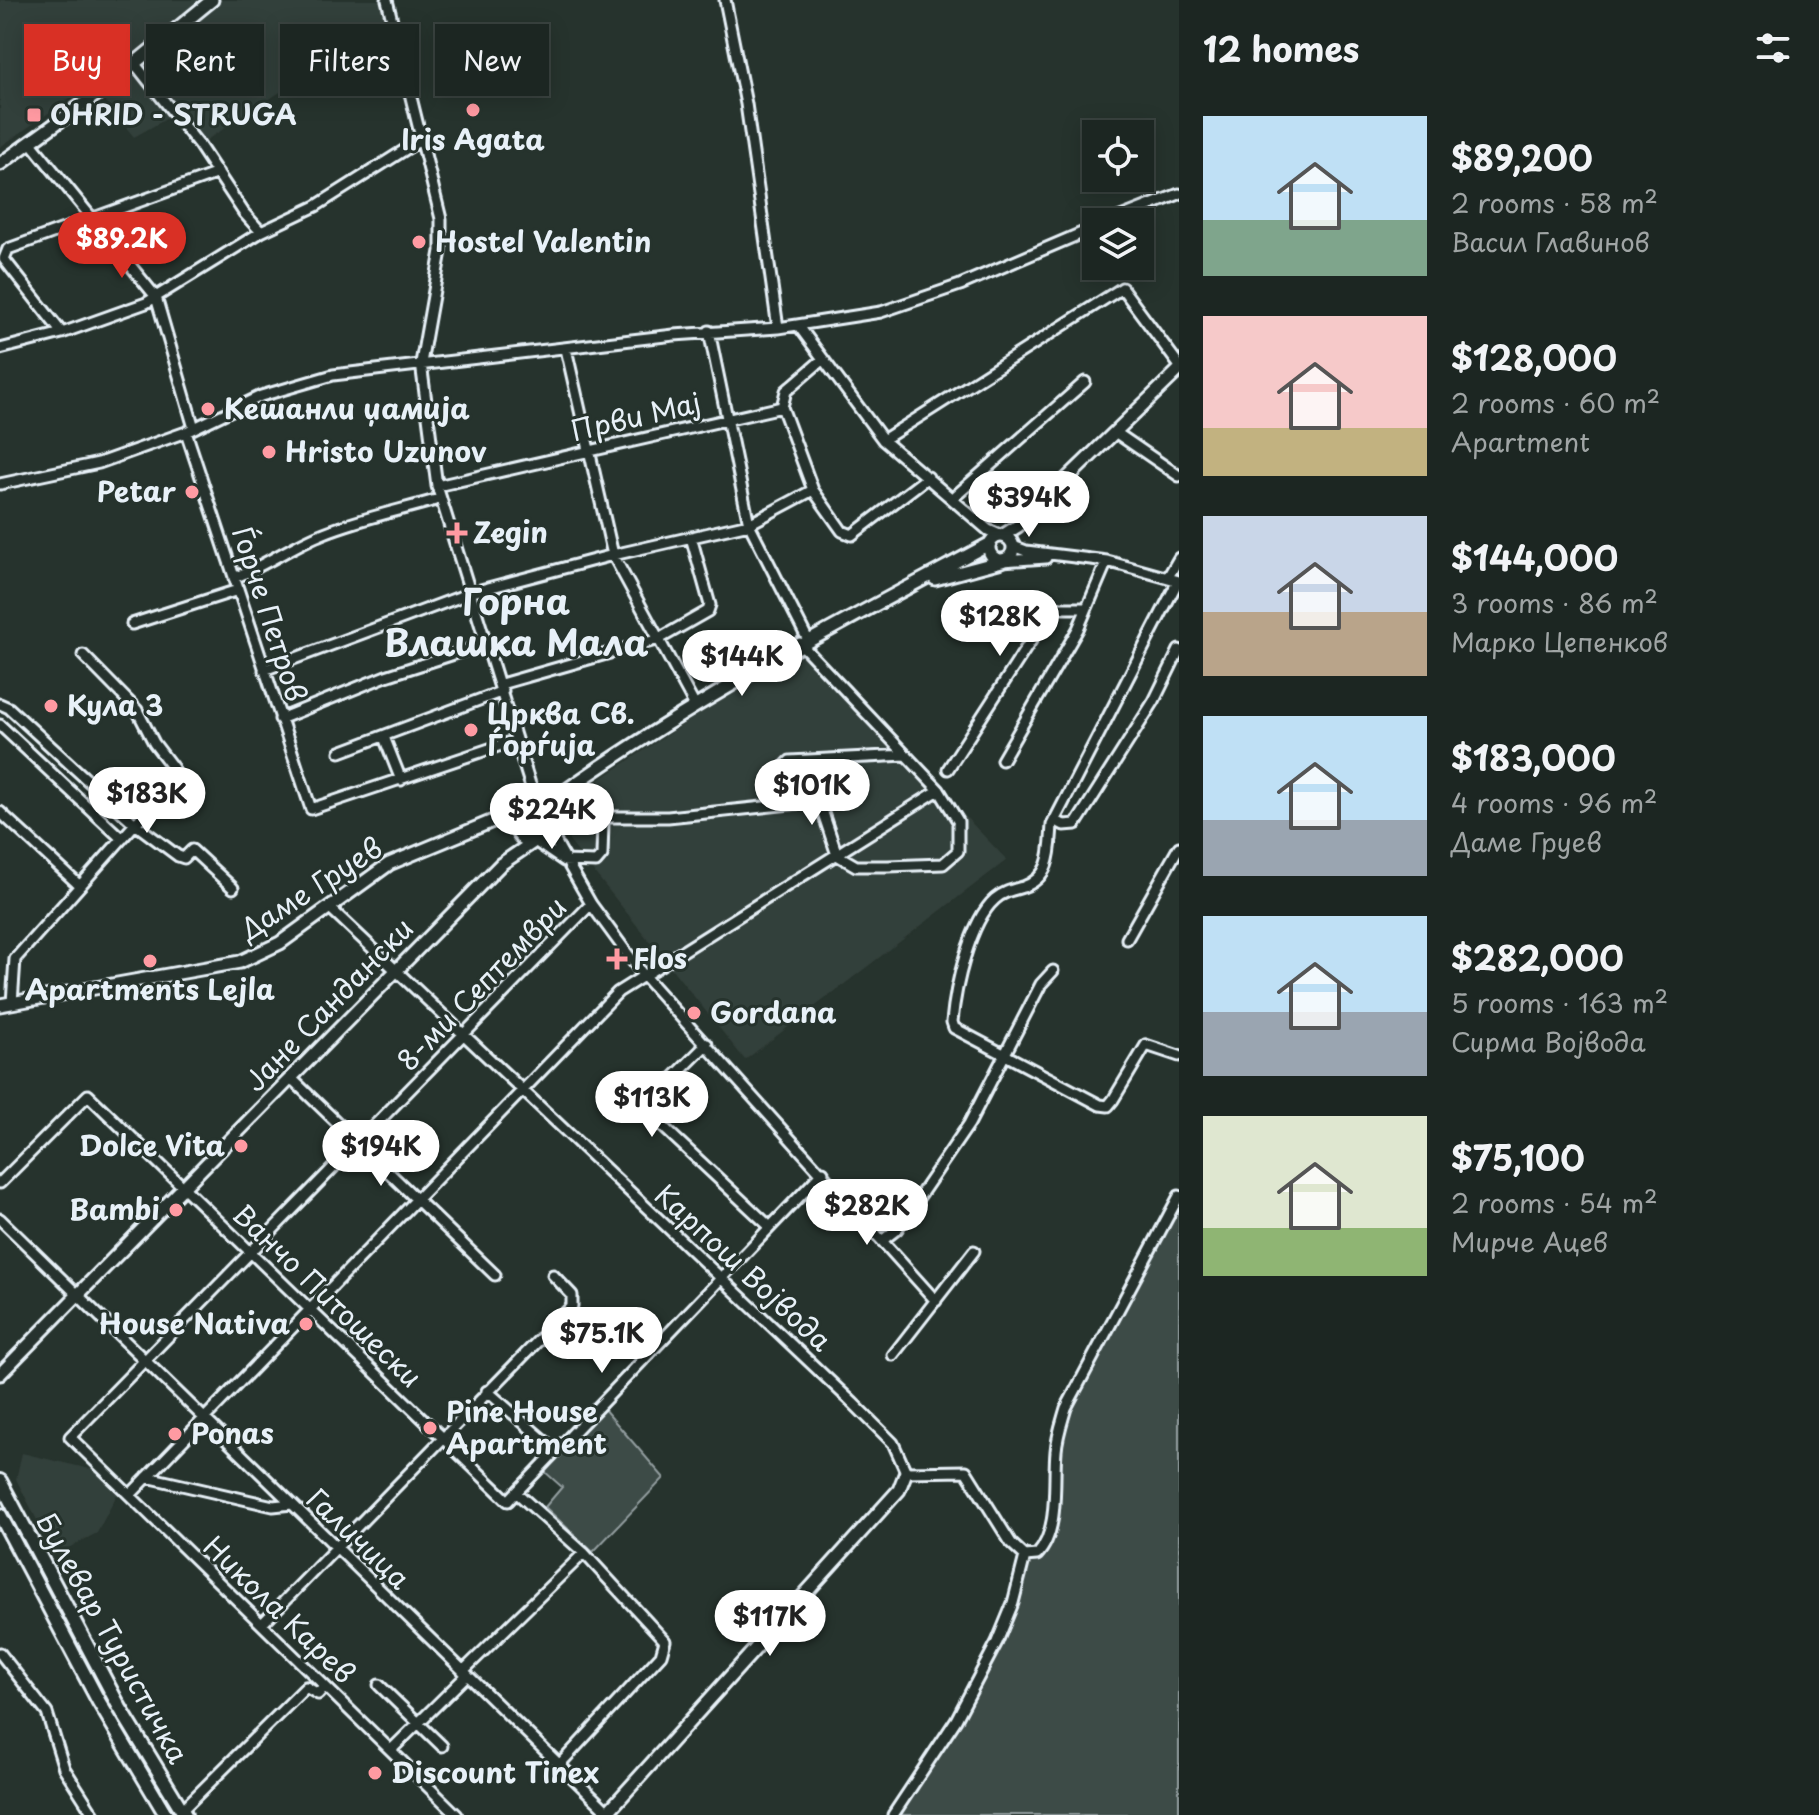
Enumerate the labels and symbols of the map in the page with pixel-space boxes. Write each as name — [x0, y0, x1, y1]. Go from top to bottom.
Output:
place label: OHRID - STRUGA — [50, 92, 297, 135]
marker: Iris Agata — [464, 101, 482, 119]
marker: OHRID - STRUGA — [25, 106, 43, 124]
place label: Iris Agata — [401, 117, 545, 160]
pin: $89.2K — [57, 212, 187, 280]
place label: Hostel Valentin — [435, 219, 651, 262]
marker: Hostel Valentin — [410, 233, 428, 251]
street label: Први Мај — [567, 380, 705, 451]
place label: Кешанли џамија — [224, 386, 470, 429]
marker: Кешанли џамија — [199, 400, 217, 418]
place label: Hristo Uzunov — [285, 429, 487, 472]
marker: Hristo Uzunov — [260, 443, 278, 461]
place label: Petar — [97, 469, 177, 512]
pin: $394K — [973, 471, 1085, 539]
marker: Petar — [183, 483, 201, 501]
place label: Zegin — [473, 510, 548, 553]
street label: Ѓорче Петров — [222, 520, 319, 707]
marker: Zegin — [448, 524, 466, 542]
district label: Горна Влашка Мала — [383, 573, 649, 668]
pin: $128K — [944, 590, 1056, 658]
pin: $144K — [686, 630, 798, 698]
place label: Кула 3 — [67, 683, 163, 726]
place label: Црква Св. Ѓoрѓијa — [487, 691, 635, 766]
marker: Кула 3 — [42, 697, 60, 715]
marker: Црква Св. Ѓoрѓијa — [462, 721, 480, 739]
pin: $101K — [756, 759, 868, 827]
pin: $183K — [91, 767, 203, 835]
pin: $224K — [496, 783, 608, 851]
street label: Даме Груев — [230, 825, 390, 951]
street label: 8-ми Септември — [386, 886, 576, 1080]
street label: Јане Сандански — [233, 907, 422, 1101]
place label: Flos — [633, 936, 687, 979]
marker: Flos — [608, 950, 626, 968]
marker: Apartments Lejla — [141, 952, 159, 970]
place label: Apartments Lejla — [25, 967, 275, 1010]
place label: Gordana — [710, 990, 837, 1033]
marker: Gordana — [685, 1004, 703, 1022]
pin: $113K — [596, 1071, 708, 1139]
pin: $194K — [325, 1120, 437, 1188]
place label: Dolce Vita — [79, 1123, 226, 1166]
marker: Dolce Vita — [232, 1137, 250, 1155]
street label: Карпош Војвода — [646, 1173, 843, 1361]
pin: $282K — [811, 1179, 923, 1247]
place label: Bambi — [69, 1187, 160, 1230]
street label: Ванчо Питошески — [224, 1193, 432, 1397]
marker: Bambi — [167, 1201, 185, 1219]
place label: House Nativa — [99, 1301, 291, 1344]
pin: $75.1K — [537, 1307, 667, 1375]
marker: House Nativa — [297, 1315, 315, 1333]
place label: Pine House Apartment — [446, 1389, 607, 1464]
place label: Ponas — [191, 1411, 274, 1454]
marker: Pine House Apartment — [421, 1419, 439, 1437]
marker: Ponas — [166, 1425, 184, 1443]
street label: Галичица — [298, 1477, 421, 1599]
street label: Булевар Туристичка — [26, 1504, 201, 1771]
street label: Никола Карев — [194, 1525, 366, 1693]
pin: $117K — [714, 1590, 826, 1658]
place label: Discount Tinex — [391, 1750, 599, 1793]
marker: Discount Tinex — [366, 1764, 384, 1782]

